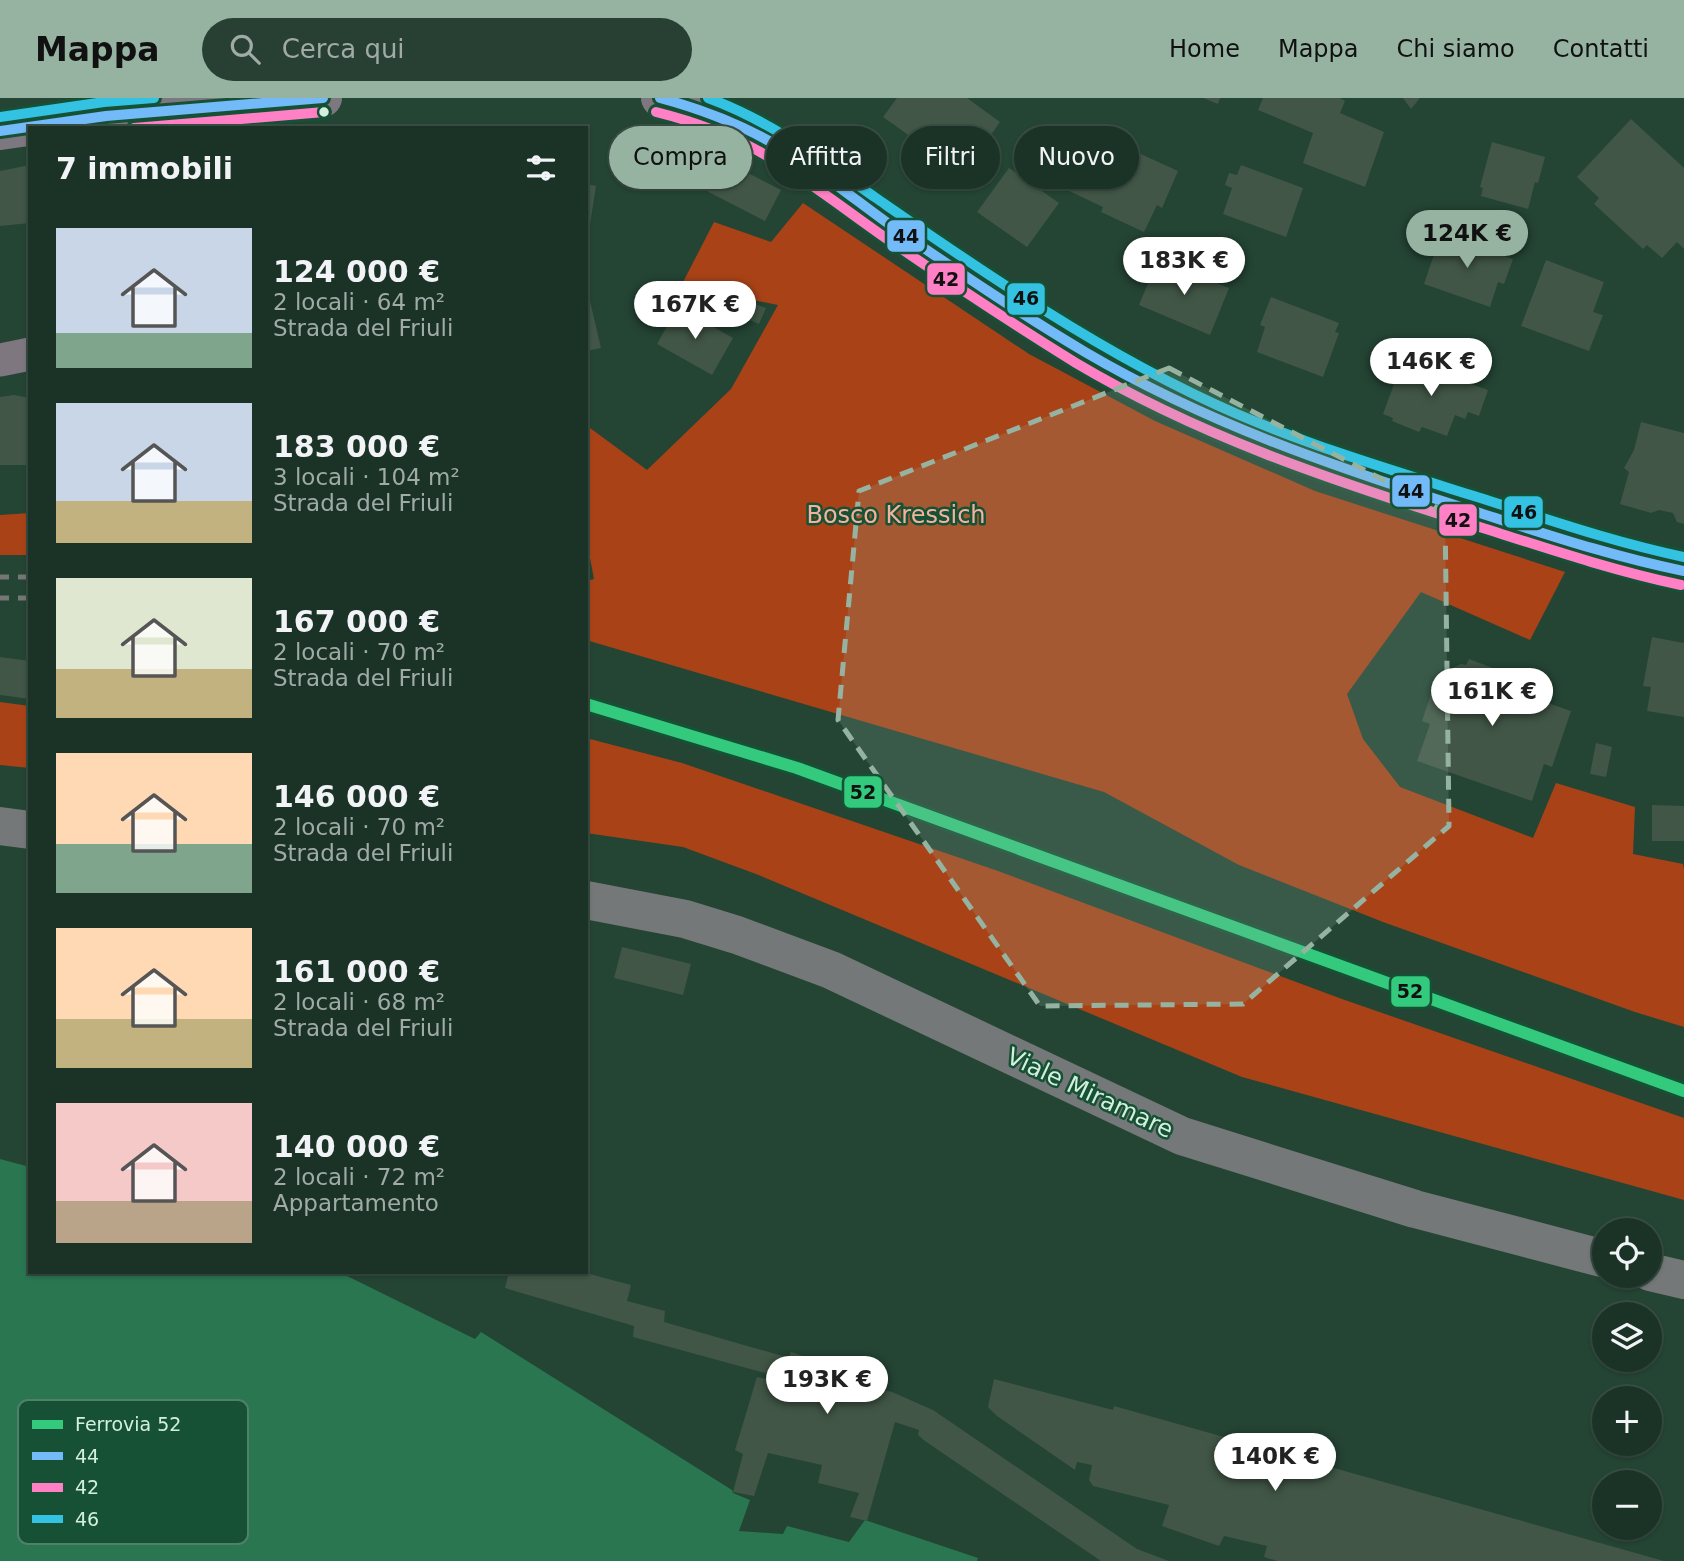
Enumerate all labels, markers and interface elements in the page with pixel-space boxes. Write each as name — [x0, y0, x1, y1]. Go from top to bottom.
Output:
search box — [202, 18, 692, 81]
text: Mappa — [35, 30, 160, 69]
icon: search — [226, 30, 264, 68]
text: Cerca qui — [282, 34, 405, 64]
text: Home — [1169, 35, 1240, 63]
text: Mappa — [1278, 35, 1359, 63]
text: Chi siamo — [1397, 35, 1515, 63]
text: Contatti — [1553, 35, 1649, 63]
unlabelled marker — [317, 105, 331, 119]
chip: Compra — [609, 126, 752, 189]
chip: Affitta — [766, 126, 887, 189]
chip: Filtri — [901, 126, 1000, 189]
chip: Nuovo — [1014, 126, 1139, 189]
icon: filters — [522, 149, 560, 187]
text: 7 immobili — [56, 151, 233, 186]
pin: 124K € — [1410, 211, 1524, 270]
line badge: 44 — [886, 219, 926, 253]
text: 124K € — [1422, 220, 1512, 246]
text: 44 — [893, 225, 919, 247]
pin: 183K € — [1127, 238, 1241, 297]
text: 183K € — [1139, 247, 1229, 273]
text: 124 000 € — [273, 254, 440, 289]
icon: home — [112, 256, 196, 340]
line badge: 42 — [926, 262, 966, 296]
text: 42 — [933, 268, 959, 290]
pin: 167K € — [638, 282, 752, 341]
line badge: 46 — [1006, 282, 1046, 316]
text: 46 — [1013, 287, 1039, 309]
text: 2 locali · 64 m² — [273, 289, 445, 315]
text: 167K € — [650, 291, 740, 317]
text: Strada del Friuli — [273, 315, 453, 341]
pin: 146K € — [1374, 338, 1488, 398]
text: 146K € — [1386, 348, 1476, 374]
text: 183 000 € — [273, 429, 440, 464]
icon: home — [112, 431, 196, 515]
text: 3 locali · 104 m² — [273, 464, 460, 490]
line badge: 44 — [1391, 474, 1431, 508]
text: 44 — [1398, 480, 1424, 502]
text: Strada del Friuli — [273, 490, 453, 516]
line badge: 46 — [1503, 495, 1544, 529]
park label: Bosco Kressich — [806, 501, 986, 529]
text: 46 — [1511, 501, 1537, 523]
line badge: 42 — [1438, 503, 1478, 537]
text: 42 — [1445, 509, 1471, 531]
text: 167 000 € — [273, 604, 440, 639]
icon: home — [112, 606, 196, 690]
text: 2 locali · 70 m² — [273, 639, 445, 665]
text: Strada del Friuli — [273, 665, 453, 691]
pin: 161K € — [1435, 668, 1549, 728]
text: 161K € — [1447, 678, 1537, 704]
line badge: 52 — [843, 775, 883, 809]
text: 146 000 € — [273, 779, 440, 814]
icon: home — [112, 781, 196, 865]
text: 52 — [850, 781, 876, 803]
text: 2 locali · 70 m² — [273, 814, 445, 840]
text: Strada del Friuli — [273, 840, 453, 866]
text: 161 000 € — [273, 954, 440, 989]
icon: home — [112, 956, 196, 1040]
line badge: 52 — [1390, 975, 1431, 1008]
text: 52 — [1397, 980, 1423, 1002]
text: 2 locali · 68 m² — [273, 989, 445, 1015]
text: Strada del Friuli — [273, 1015, 453, 1041]
street label: Viale Miramare — [1002, 1042, 1178, 1144]
text: 140 000 € — [273, 1129, 440, 1164]
icon: home — [112, 1131, 196, 1215]
text: 2 locali · 72 m² — [273, 1164, 445, 1190]
text: Appartamento — [273, 1190, 439, 1216]
map controls — [1592, 1218, 1662, 1540]
button: locate — [1592, 1218, 1662, 1288]
button: layers — [1592, 1302, 1662, 1372]
pin: 193K € — [770, 1356, 884, 1416]
text: 193K € — [782, 1366, 872, 1392]
button: + — [1592, 1386, 1662, 1456]
legend — [18, 1400, 248, 1544]
text: Ferrovia 52 — [75, 1413, 181, 1435]
pin: 140K € — [1218, 1434, 1332, 1493]
text: 140K € — [1230, 1443, 1320, 1469]
text: 44 — [75, 1445, 99, 1467]
button: − — [1592, 1470, 1662, 1540]
text: 42 — [75, 1476, 99, 1498]
text: 46 — [75, 1508, 99, 1530]

